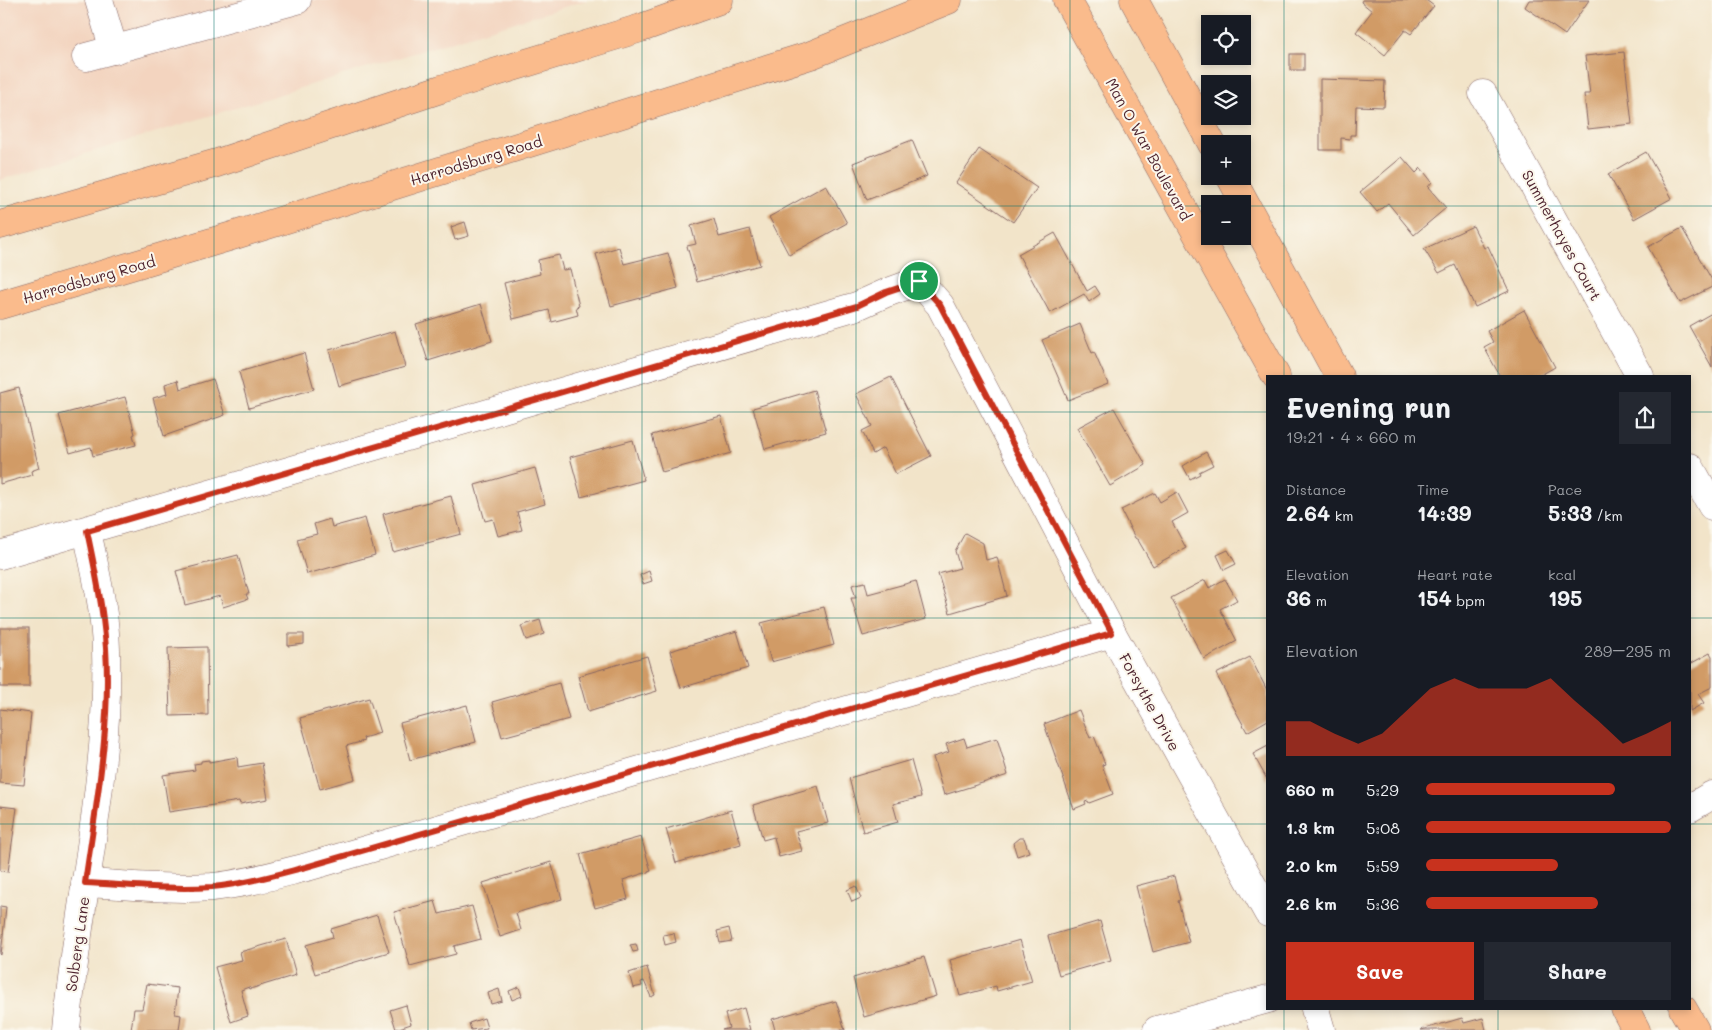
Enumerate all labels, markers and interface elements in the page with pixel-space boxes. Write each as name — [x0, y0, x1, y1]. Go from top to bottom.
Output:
map controls — [1201, 15, 1251, 245]
button: locate — [1201, 15, 1251, 65]
street label: Man O War Boulevard — [1102, 74, 1196, 224]
button: layers — [1201, 75, 1251, 125]
street label: Harrodsburg Road — [408, 130, 544, 190]
button: + — [1201, 135, 1251, 185]
street label: Summerhayes Court — [1518, 166, 1606, 304]
button: − — [1201, 195, 1251, 245]
street label: Harrodsburg Road — [20, 251, 158, 307]
pin — [898, 260, 940, 302]
icon: arrive — [905, 267, 933, 295]
text: Evening run — [1286, 389, 1451, 425]
button: share — [1619, 392, 1671, 444]
text: 19:21 · 4 × 660 m — [1286, 426, 1416, 447]
text: Distance — [1286, 480, 1346, 499]
text: Time — [1417, 480, 1449, 499]
text: Pace — [1548, 480, 1582, 499]
text: 2.64 — [1286, 499, 1330, 526]
text: 14:39 — [1417, 499, 1472, 526]
text: 5:33 — [1548, 499, 1592, 526]
text: km — [1330, 506, 1353, 525]
text: /km — [1592, 506, 1623, 525]
text: Elevation — [1286, 565, 1349, 584]
text: Heart rate — [1417, 565, 1493, 584]
text: kcal — [1548, 565, 1576, 584]
text: 36 — [1286, 584, 1311, 611]
text: 154 — [1417, 584, 1452, 611]
text: 195 — [1548, 584, 1582, 611]
text: m — [1311, 591, 1327, 610]
text: bpm — [1452, 591, 1485, 610]
text: Elevation — [1286, 640, 1358, 661]
text: 289–295 m — [1584, 640, 1671, 661]
street label: Forsythe Drive — [1115, 650, 1185, 754]
text: 660 m — [1286, 779, 1334, 800]
text: 5:29 — [1366, 779, 1399, 800]
text: 1.3 km — [1286, 817, 1335, 838]
text: 5:08 — [1366, 817, 1400, 838]
text: 2.0 km — [1286, 855, 1337, 876]
text: 5:59 — [1366, 855, 1399, 876]
text: 2.6 km — [1286, 893, 1337, 914]
text: 5:36 — [1366, 893, 1399, 914]
street label: Solberg Lane — [60, 895, 94, 993]
button: Save — [1286, 942, 1474, 1000]
button: Share — [1484, 942, 1671, 1000]

